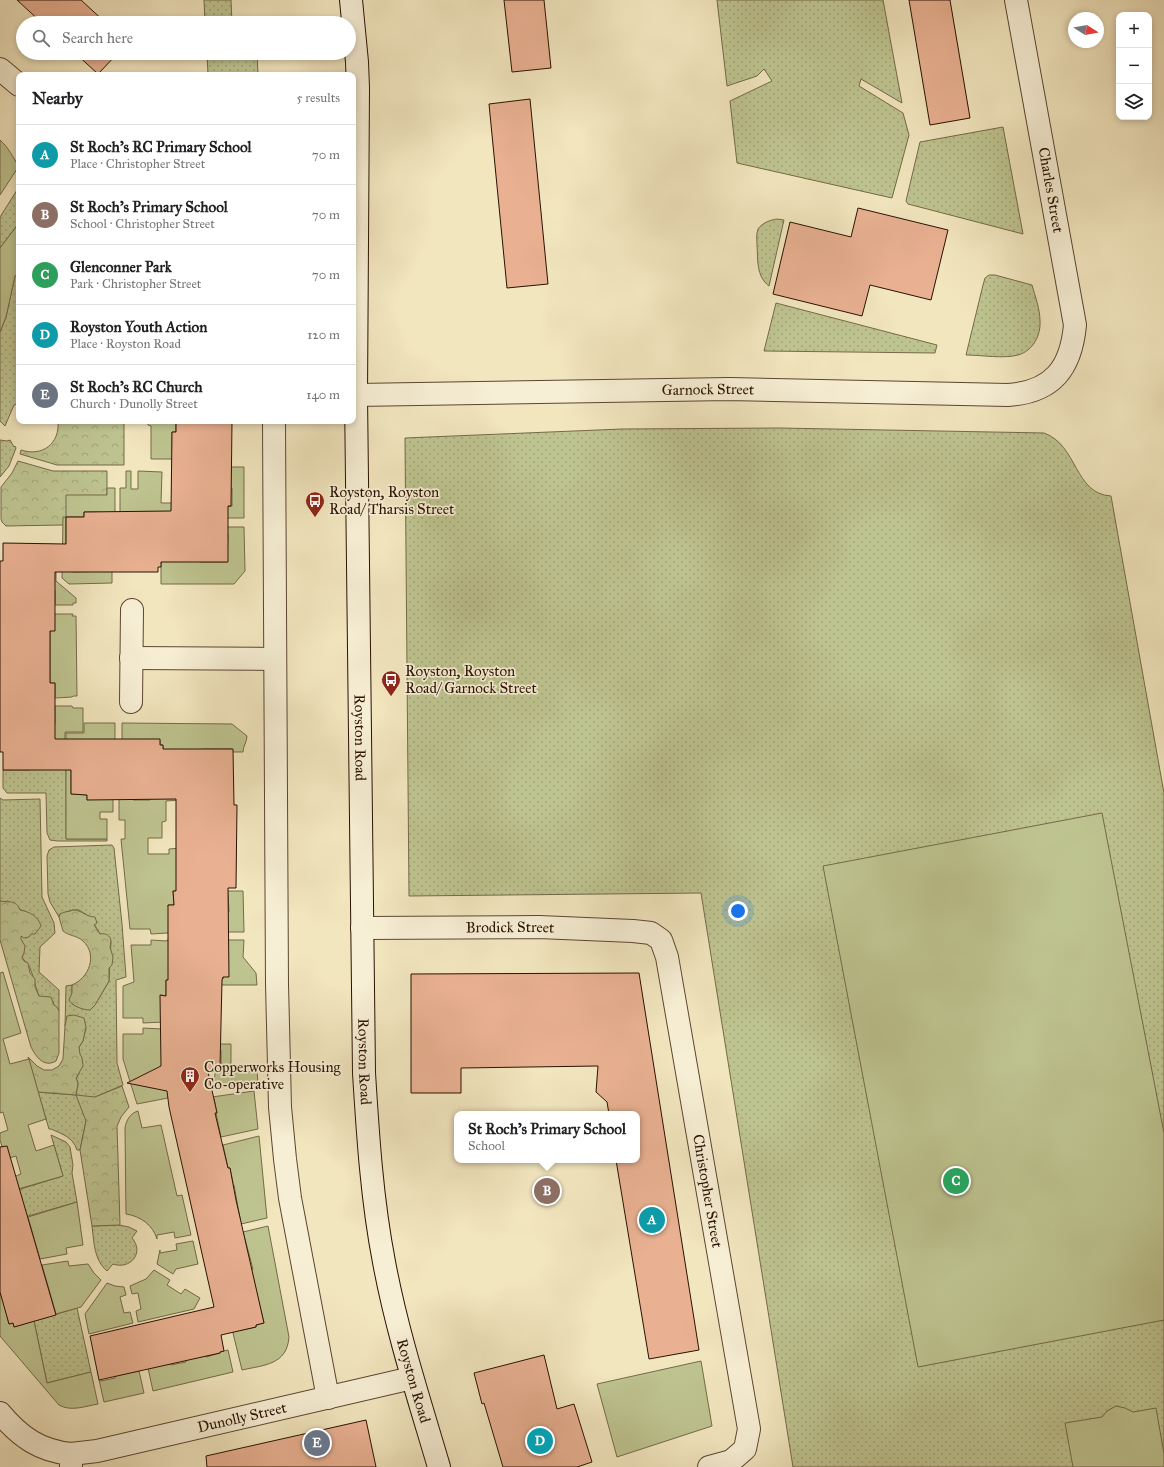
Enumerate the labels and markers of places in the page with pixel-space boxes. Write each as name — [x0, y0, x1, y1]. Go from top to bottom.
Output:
place label: Royston, Royston Road/ Tharsis Street — [329, 483, 455, 518]
bus stop icon: Royston, Royston Road/ Tharsis Street — [304, 490, 326, 518]
place label: Royston, Royston Road/ Garnock Street — [405, 662, 537, 697]
bus stop icon: Royston, Royston Road/ Garnock Street — [380, 669, 402, 697]
place label: Copperworks Housing Co-operative — [204, 1058, 342, 1093]
building icon: Copperworks Housing Co-operative — [179, 1065, 201, 1093]
pin: C — [943, 1166, 969, 1196]
pin: B — [534, 1176, 560, 1206]
pin: A — [639, 1205, 665, 1235]
pin: D — [527, 1426, 553, 1456]
pin: E — [304, 1428, 330, 1458]

